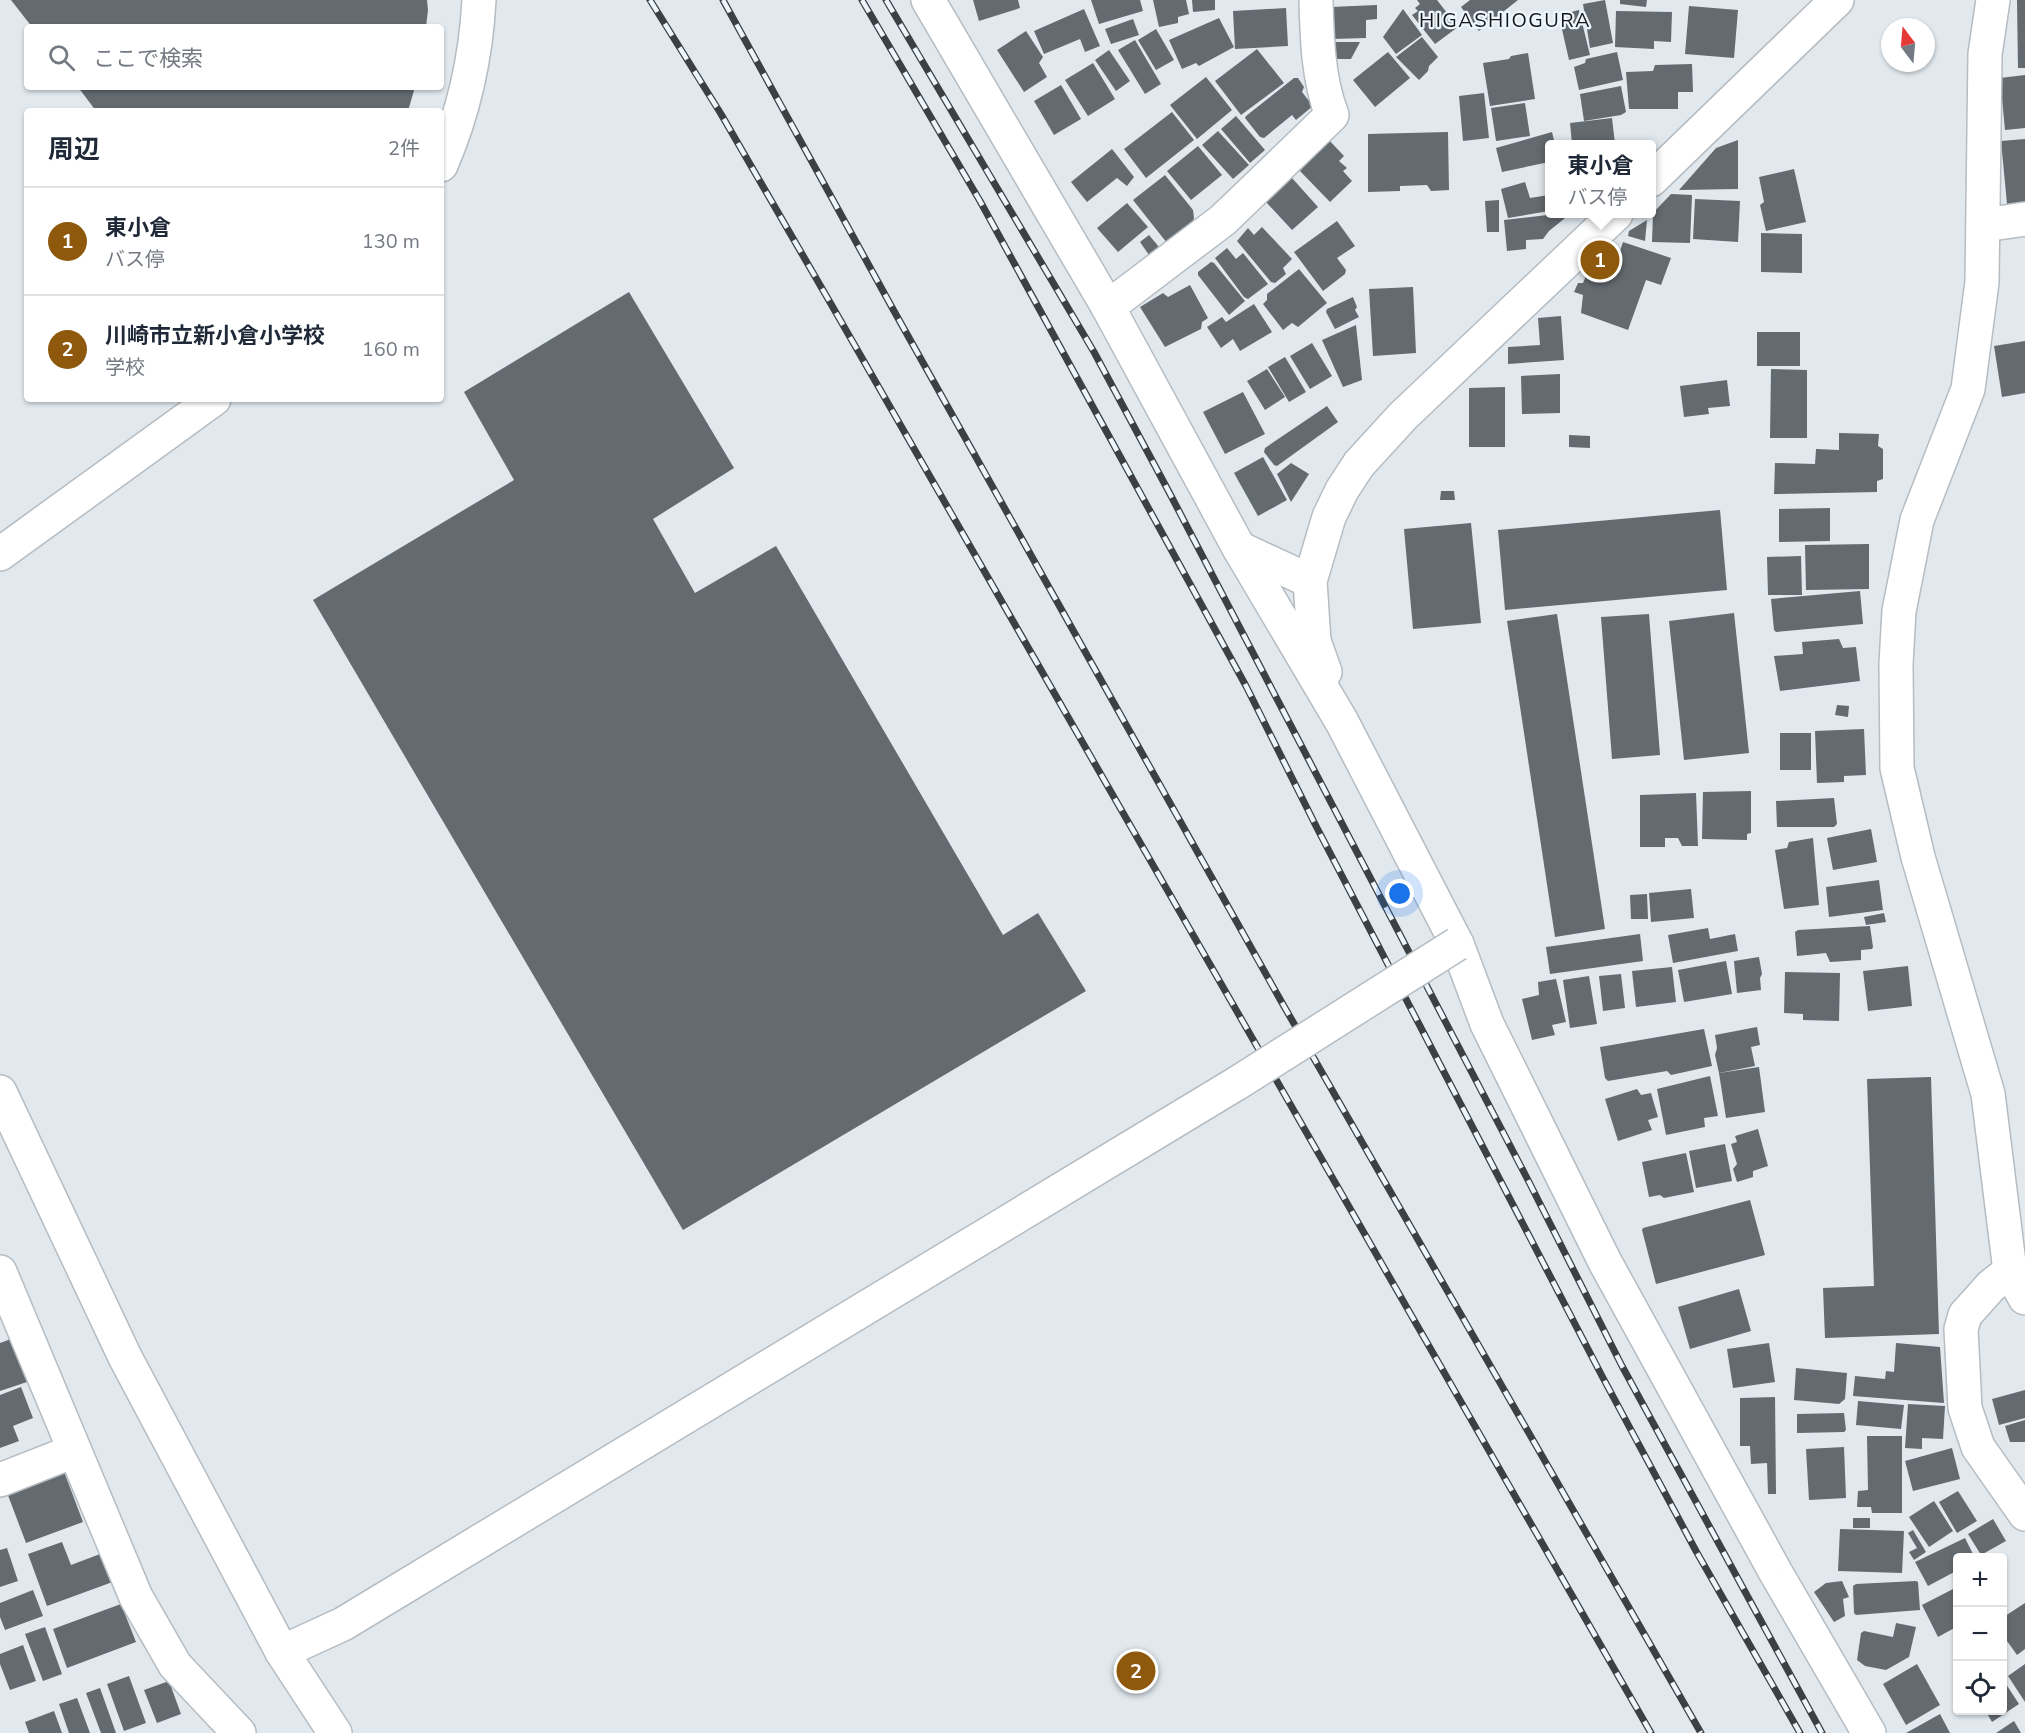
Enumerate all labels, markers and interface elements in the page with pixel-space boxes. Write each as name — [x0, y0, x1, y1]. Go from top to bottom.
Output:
district label: HIGASHIOGURA — [1419, 7, 1591, 34]
north arrow — [1881, 18, 1935, 72]
search box — [24, 24, 444, 90]
icon: search — [45, 41, 78, 74]
text: ここで検索 — [93, 44, 203, 74]
text: 周辺 — [48, 132, 100, 167]
text: 2件 — [388, 135, 420, 162]
popup — [1545, 140, 1656, 218]
text: 東小倉 — [1567, 151, 1634, 181]
text: バス停 — [1567, 184, 1627, 211]
text: 東小倉 — [105, 213, 171, 243]
text: 1 — [62, 228, 74, 255]
text: 130 m — [362, 228, 420, 255]
pin: 1 — [1580, 238, 1620, 282]
text: バス停 — [105, 246, 165, 273]
text: 川崎市立新小倉小学校 — [105, 321, 325, 351]
text: 2 — [62, 336, 74, 363]
text: 160 m — [362, 336, 420, 363]
text: 学校 — [105, 354, 145, 381]
your location — [1385, 879, 1414, 908]
map controls — [1953, 1553, 2007, 1715]
button: + — [1953, 1553, 2007, 1607]
button: − — [1953, 1607, 2007, 1661]
pin: 2 — [1116, 1648, 1156, 1694]
button: locate — [1953, 1661, 2007, 1715]

